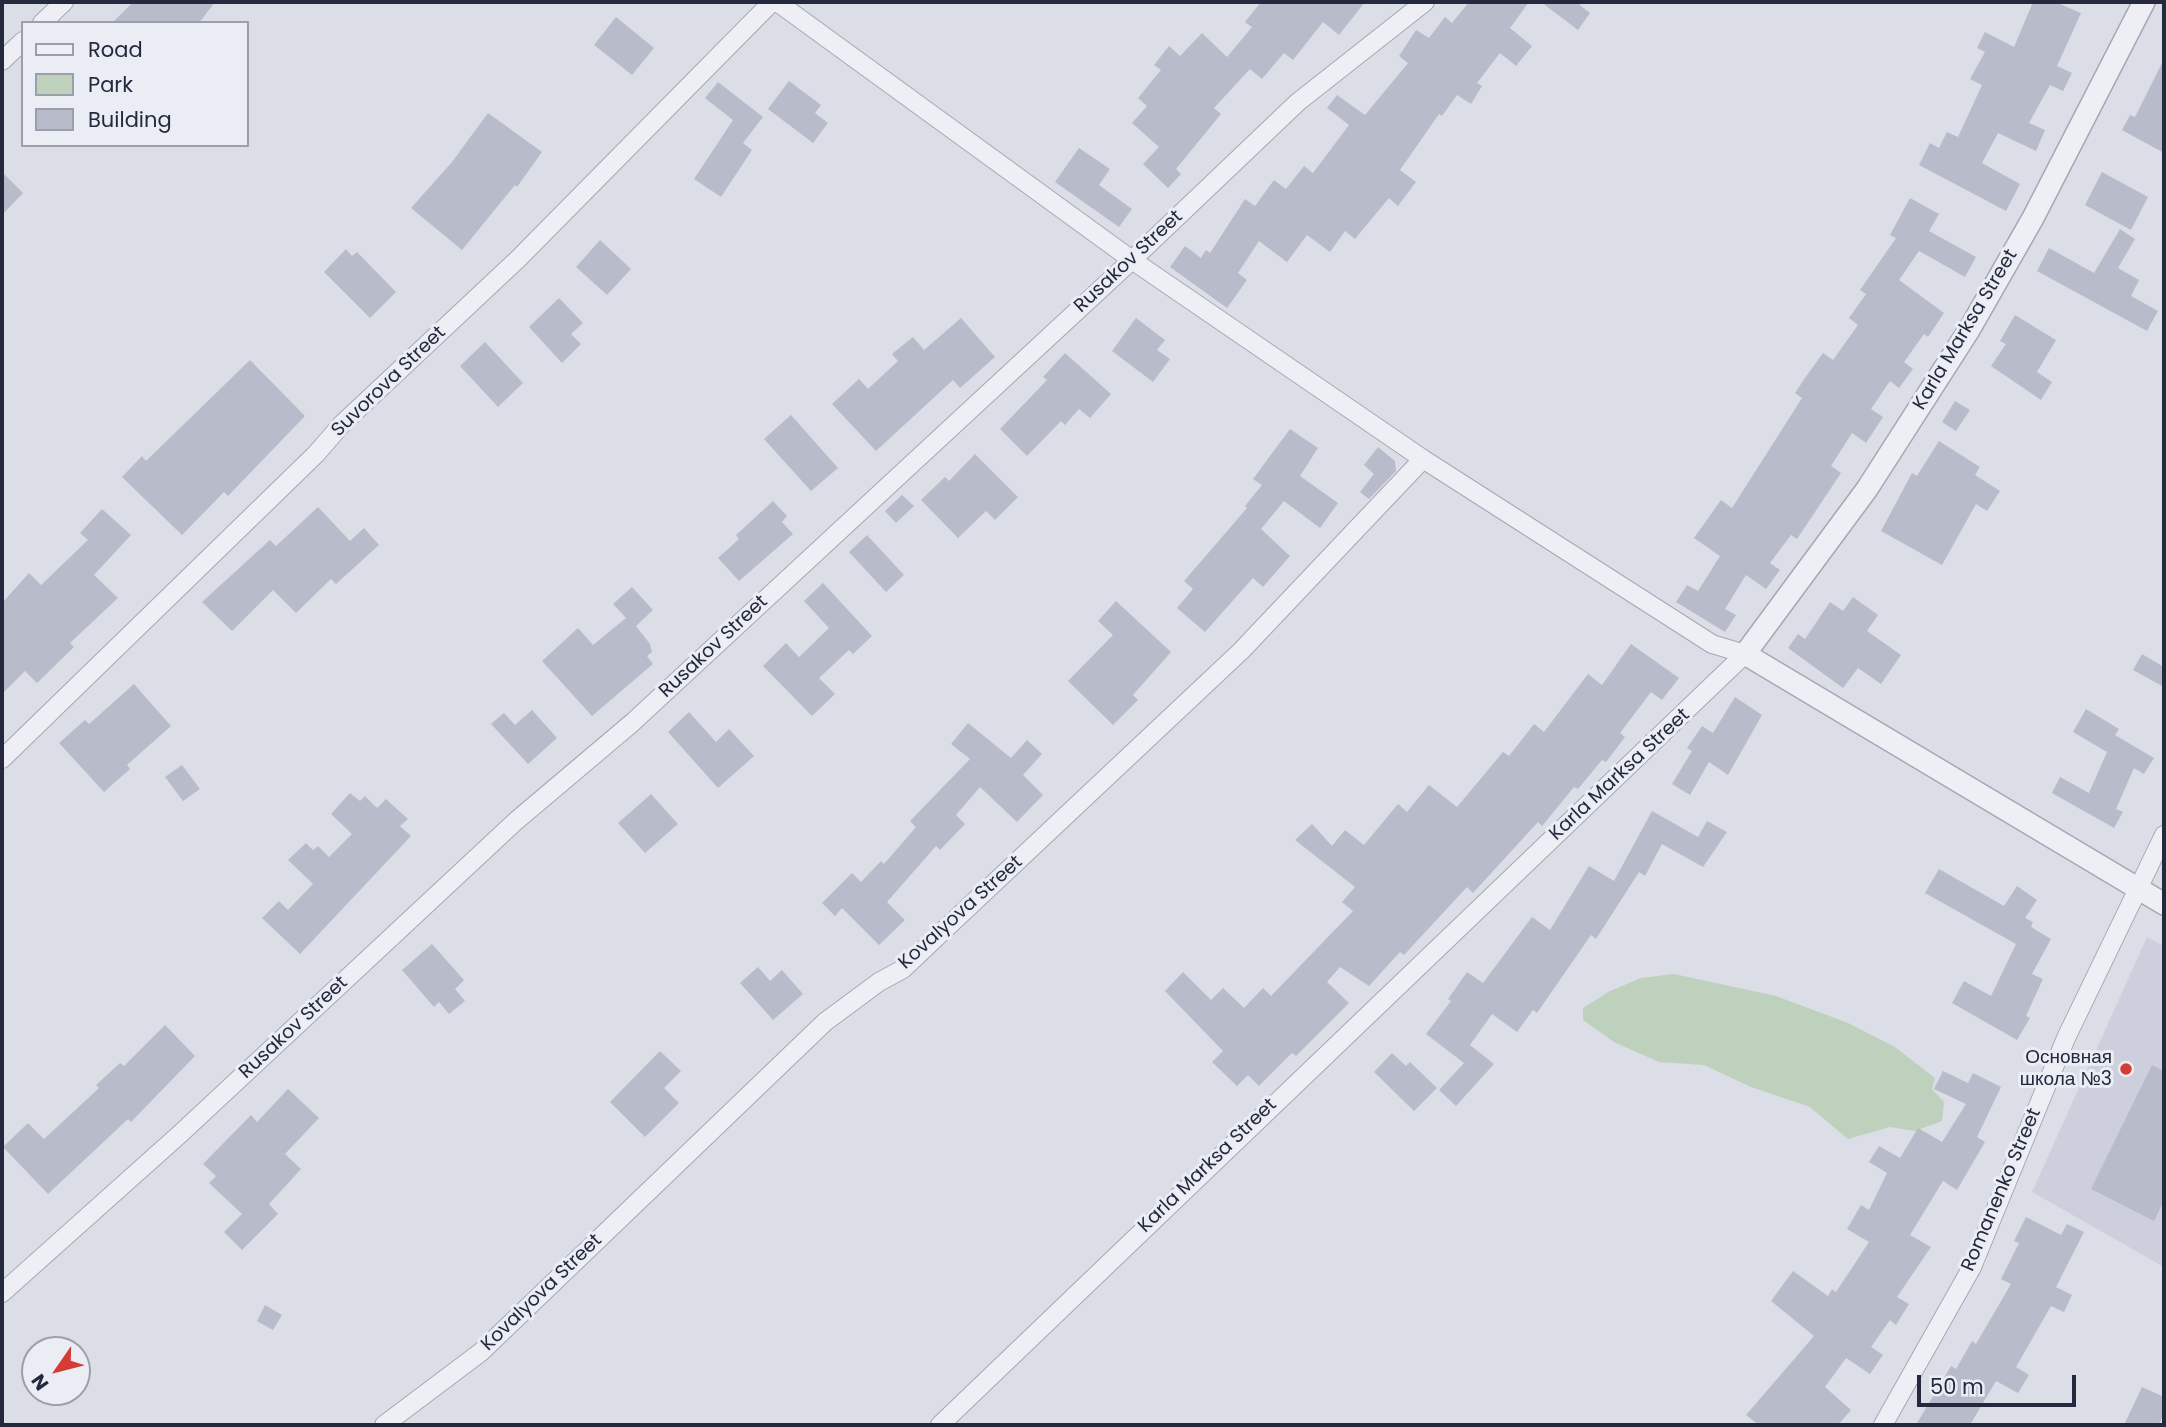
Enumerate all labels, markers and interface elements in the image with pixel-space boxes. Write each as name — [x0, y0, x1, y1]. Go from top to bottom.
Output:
legend — [21, 21, 248, 147]
text: Road — [88, 35, 143, 64]
text: Park — [88, 70, 133, 99]
text: Building — [88, 105, 172, 134]
street label: Rusakov Street — [1070, 206, 1188, 318]
street label: Karla Marksa Street — [1909, 246, 2023, 414]
street label: Suvorova Street — [327, 322, 451, 442]
street label: Rusakov Street — [655, 591, 773, 703]
street label: Karla Marksa Street — [1545, 704, 1695, 846]
street label: Kovalyova Street — [894, 851, 1028, 975]
street label: Rusakov Street — [235, 972, 353, 1084]
place label: Основная школа №3 — [2020, 1047, 2112, 1091]
marker: Основная школа №3 — [2118, 1061, 2134, 1077]
street label: Karla Marksa Street — [1134, 1094, 1282, 1238]
street label: Romanenko Street — [1957, 1105, 2047, 1275]
street label: Kovalyova Street — [477, 1230, 607, 1356]
north arrow — [21, 1336, 91, 1406]
scale bar — [1921, 1360, 2080, 1404]
text: N — [25, 1369, 55, 1396]
text: 50 m — [1930, 1372, 1984, 1401]

